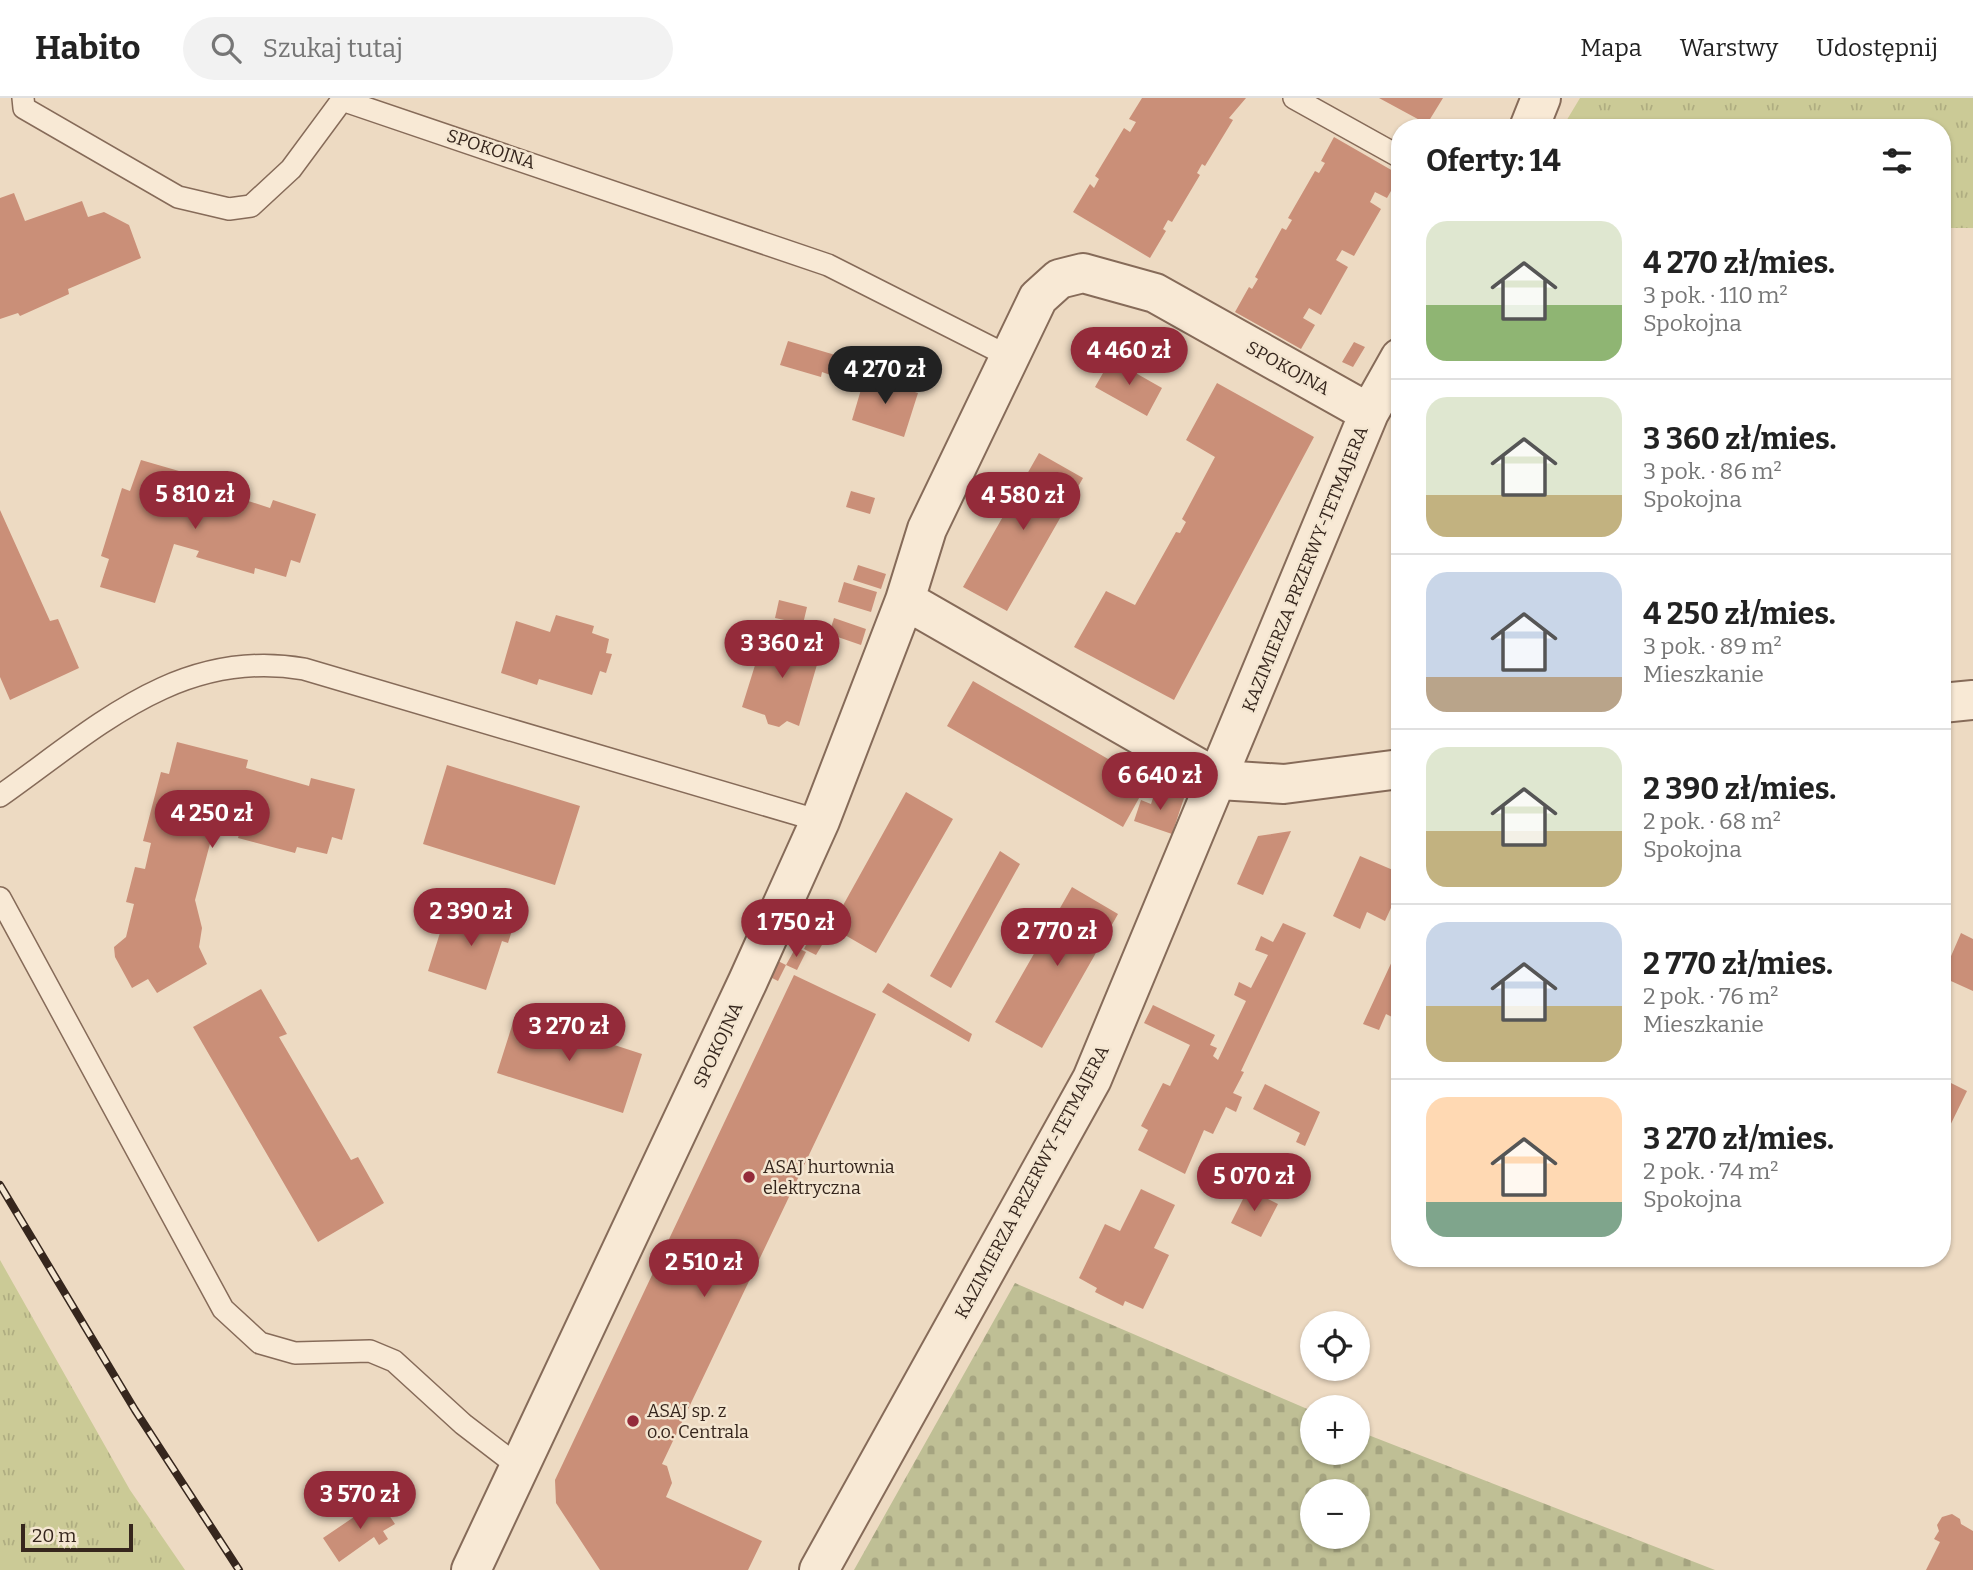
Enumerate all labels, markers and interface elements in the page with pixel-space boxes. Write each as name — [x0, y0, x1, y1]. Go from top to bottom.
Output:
search box — [183, 17, 673, 80]
text: Habito — [35, 28, 141, 68]
icon: search — [207, 29, 245, 67]
text: Szukaj tutaj — [263, 33, 403, 64]
text: Mapa — [1580, 34, 1642, 62]
text: Warstwy — [1680, 34, 1778, 62]
text: Udostępnij — [1816, 34, 1938, 62]
street label: SPOKOJNA — [444, 124, 538, 174]
icon: filters — [1878, 142, 1916, 180]
text: Oferty: 14 — [1426, 143, 1561, 179]
text: 4 270 zł/mies. — [1643, 245, 1835, 281]
icon: home — [1482, 249, 1566, 333]
text: 3 pok. · 110 m² — [1643, 281, 1788, 309]
text: Spokojna — [1643, 309, 1742, 337]
pin: 4 460 zł — [1057, 328, 1201, 387]
text: 4 460 zł — [1087, 336, 1171, 364]
street label: SPOKOJNA — [1242, 336, 1334, 400]
pin: 4 270 zł — [813, 346, 957, 406]
text: 4 270 zł — [844, 355, 926, 383]
text: 3 360 zł/mies. — [1643, 421, 1837, 457]
street label: KAZIMIERZA PRZERWY-TETMAJERA — [1237, 423, 1373, 715]
icon: home — [1482, 425, 1566, 509]
text: 3 pok. · 86 m² — [1643, 457, 1782, 485]
pin: 5 810 zł — [123, 472, 267, 531]
pin: 4 580 zł — [951, 472, 1095, 532]
text: 5 810 zł — [155, 480, 235, 508]
text: 4 580 zł — [981, 481, 1065, 509]
text: Spokojna — [1643, 485, 1742, 513]
text: 4 250 zł/mies. — [1643, 596, 1836, 632]
icon: home — [1482, 600, 1566, 684]
pin: 3 360 zł — [710, 620, 854, 680]
text: 3 360 zł — [740, 629, 824, 657]
text: 3 pok. · 89 m² — [1643, 632, 1782, 660]
text: Mieszkanie — [1643, 660, 1764, 688]
pin: 6 640 zł — [1088, 752, 1232, 812]
text: 6 640 zł — [1118, 761, 1202, 789]
text: 2 390 zł/mies. — [1643, 771, 1836, 807]
icon: home — [1482, 775, 1566, 859]
pin: 4 250 zł — [140, 790, 284, 850]
text: 4 250 zł — [171, 799, 253, 827]
text: 2 pok. · 68 m² — [1643, 807, 1781, 835]
text: Spokojna — [1643, 835, 1742, 863]
pin: 2 390 zł — [399, 888, 543, 948]
text: 2 390 zł — [430, 897, 512, 925]
pin: 1 750 zł — [724, 900, 868, 959]
text: 1 750 zł — [757, 908, 835, 936]
pin: 2 770 zł — [985, 908, 1129, 968]
text: 2 770 zł — [1017, 917, 1097, 945]
text: 2 770 zł/mies. — [1643, 946, 1833, 982]
icon: home — [1482, 950, 1566, 1034]
text: 2 pok. · 76 m² — [1643, 982, 1778, 1010]
street label: SPOKOJNA — [689, 998, 747, 1091]
pin: 3 270 zł — [497, 1004, 641, 1063]
text: Mieszkanie — [1643, 1010, 1764, 1038]
text: 3 270 zł — [528, 1012, 610, 1040]
street label: KAZIMIERZA PRZERWY-TETMAJERA — [950, 1041, 1114, 1322]
text: 3 270 zł/mies. — [1643, 1121, 1834, 1157]
icon: home — [1482, 1125, 1566, 1209]
pin: 5 070 zł — [1182, 1154, 1326, 1213]
place label: ASAJ hurtownia elektryczna — [763, 1156, 895, 1199]
text: 2 pok. · 74 m² — [1643, 1157, 1778, 1185]
text: 5 070 zł — [1213, 1162, 1295, 1190]
marker: ASAJ hurtownia elektryczna — [741, 1169, 757, 1185]
text: Spokojna — [1643, 1185, 1742, 1213]
pin: 2 510 zł — [632, 1240, 776, 1299]
text: 2 510 zł — [665, 1248, 743, 1276]
map controls — [1300, 1311, 1370, 1549]
button: locate — [1300, 1311, 1370, 1381]
button: + — [1300, 1395, 1370, 1465]
place label: ASAJ sp. z o.o. Centrala — [647, 1400, 749, 1443]
marker: ASAJ sp. z o.o. Centrala — [625, 1413, 641, 1429]
pin: 3 570 zł — [288, 1472, 432, 1531]
button: − — [1300, 1479, 1370, 1549]
text: 3 570 zł — [320, 1480, 400, 1508]
scale bar — [21, 1521, 133, 1553]
text: 20 m — [32, 1524, 76, 1547]

